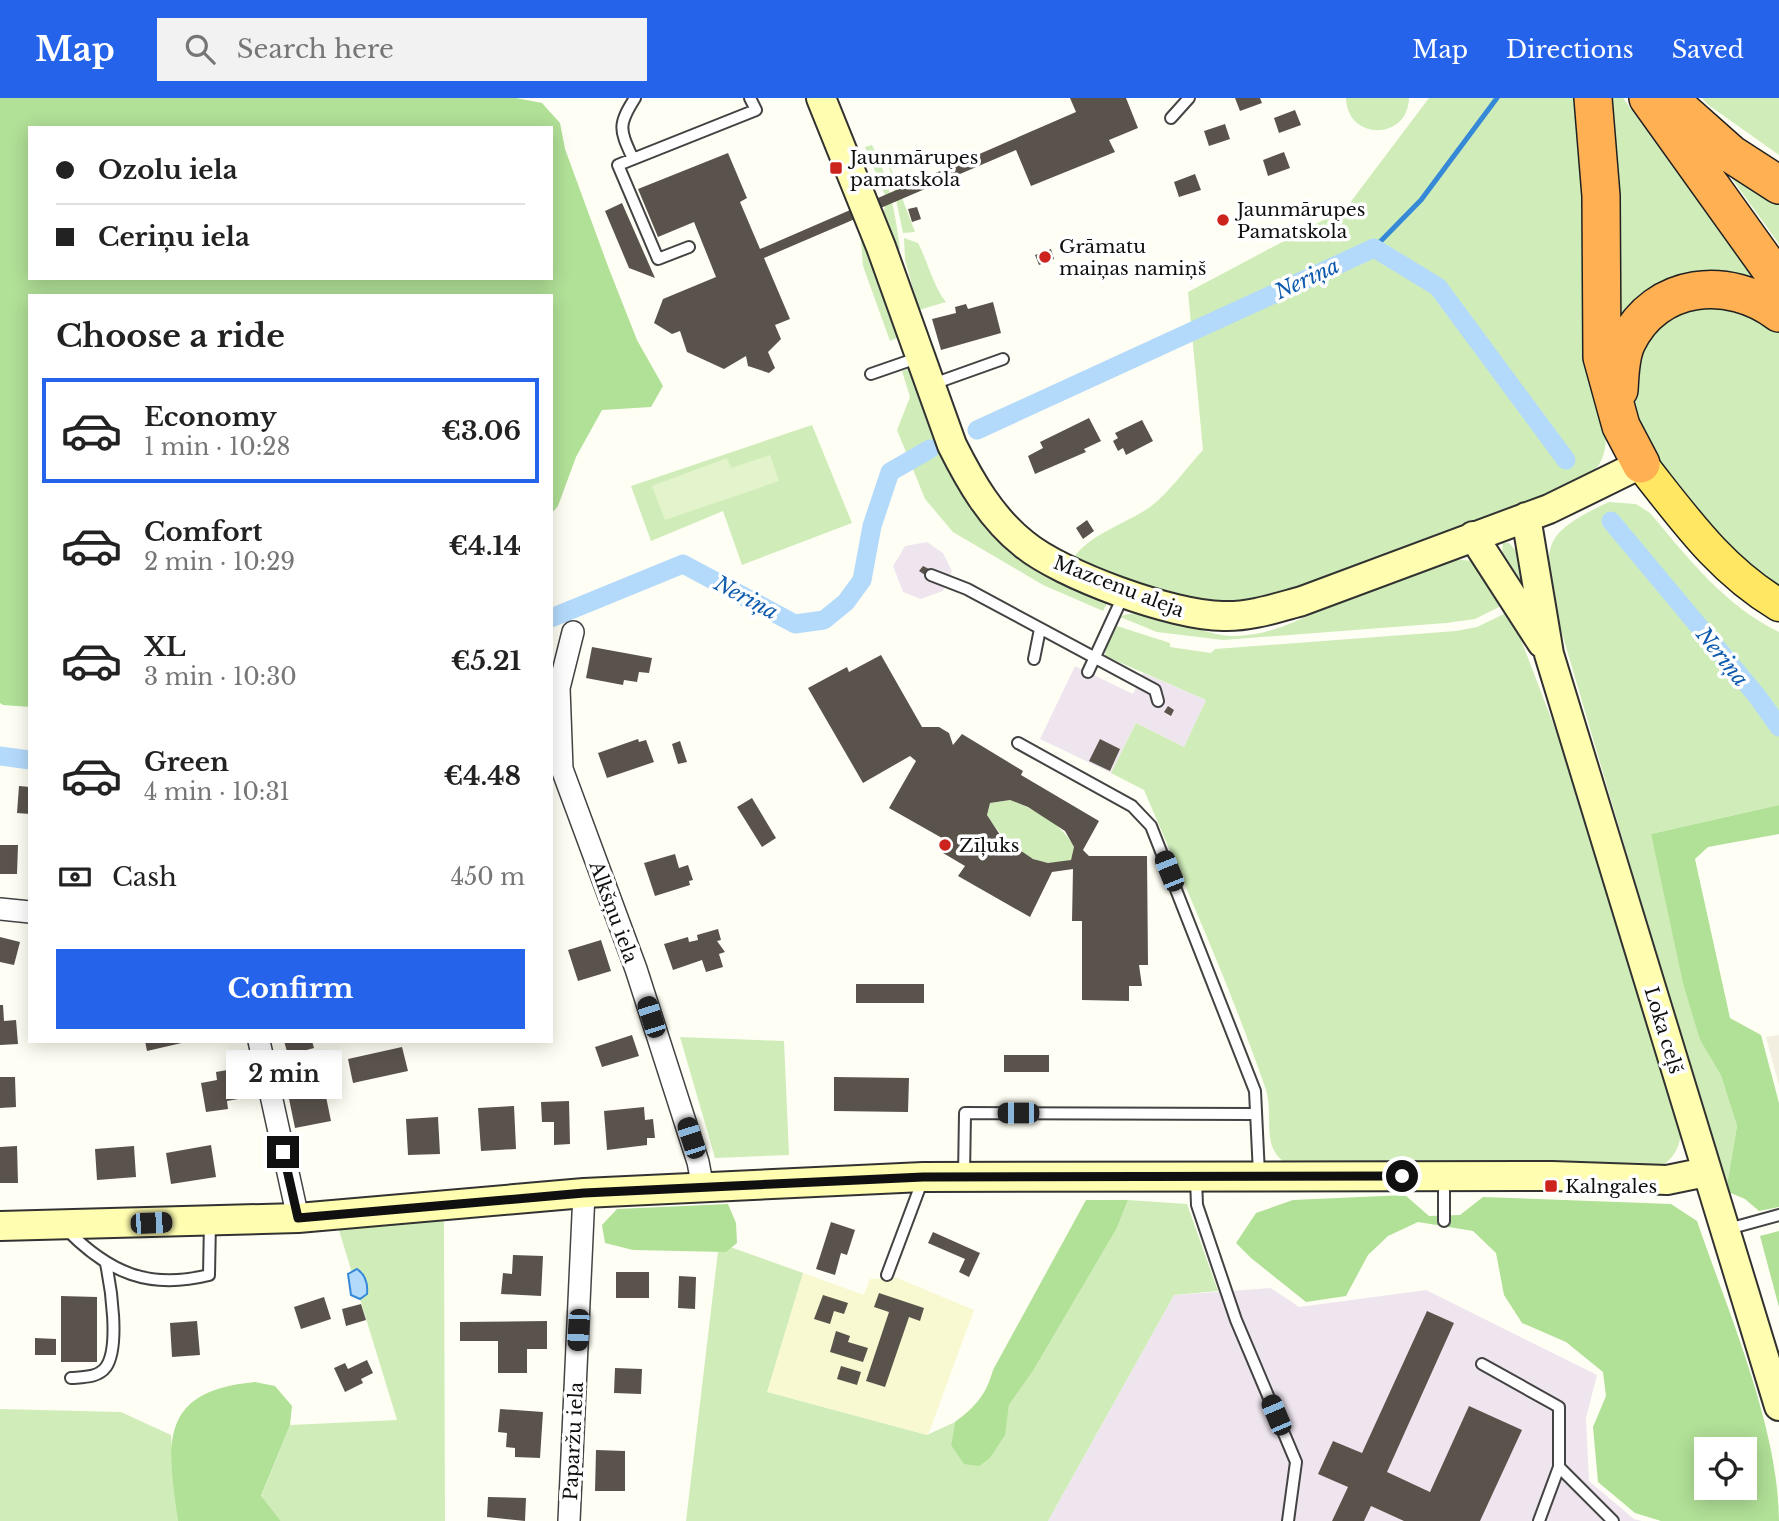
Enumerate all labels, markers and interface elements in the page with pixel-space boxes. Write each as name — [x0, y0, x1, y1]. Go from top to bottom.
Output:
search box — [157, 18, 647, 81]
text: Map — [35, 29, 115, 70]
icon: search — [181, 30, 219, 68]
text: Search here — [237, 33, 394, 65]
text: Map — [1412, 35, 1468, 64]
text: Directions — [1506, 35, 1634, 64]
text: Saved — [1672, 35, 1744, 64]
place label: Jaunmārupes pamatskola — [847, 146, 978, 191]
text: Ozolu iela — [98, 154, 238, 186]
marker: Jaunmārupes pamatskola — [828, 160, 844, 176]
place label: Jaunmārupes Pamatskola — [1234, 198, 1365, 243]
marker: Jaunmārupes Pamatskola — [1215, 212, 1231, 228]
text: Ceriņu iela — [98, 221, 250, 253]
place label: Grāmatu maiņas namiņš — [1059, 235, 1206, 280]
marker: Grāmatu maiņas namiņš — [1037, 249, 1053, 265]
water label: Neriņa — [1270, 253, 1344, 306]
text: Choose a ride — [56, 316, 285, 356]
icon: car — [60, 399, 123, 462]
text: Economy — [144, 401, 277, 433]
text: €3.06 — [441, 415, 521, 447]
text: 1 min · 10:28 — [144, 433, 290, 461]
icon: car — [60, 514, 123, 577]
text: Comfort — [144, 516, 262, 548]
text: €4.14 — [449, 530, 521, 562]
text: 2 min · 10:29 — [144, 548, 295, 576]
street label: Mazcenu aleja — [1050, 551, 1188, 622]
water label: Neriņa — [709, 570, 782, 626]
water label: Neriņa — [1690, 621, 1754, 692]
icon: car — [60, 629, 123, 692]
text: XL — [144, 631, 186, 663]
text: €5.21 — [451, 645, 521, 677]
text: 3 min · 10:30 — [144, 663, 297, 691]
icon: car — [60, 744, 123, 807]
text: Green — [144, 746, 229, 778]
text: €4.48 — [443, 760, 521, 792]
text: 4 min · 10:31 — [144, 778, 290, 806]
place label: Zīļuks — [959, 834, 1019, 857]
marker: Zīļuks — [937, 837, 953, 853]
car — [1152, 848, 1187, 894]
street label: Alkšņu iela — [584, 857, 643, 967]
icon: cash — [56, 858, 94, 896]
text: Cash — [112, 861, 177, 893]
text: 450 m — [451, 863, 525, 891]
button: Confirm — [56, 949, 525, 1029]
street label: Loka ceļš — [1639, 984, 1688, 1076]
car — [635, 994, 668, 1040]
callout: 2 min — [225, 1051, 341, 1100]
text: 2 min — [248, 1060, 320, 1088]
car — [998, 1103, 1040, 1124]
car — [675, 1115, 708, 1161]
route end — [267, 1136, 299, 1168]
route start — [1386, 1160, 1418, 1192]
place label: Kalngales — [1565, 1175, 1657, 1198]
marker: Kalngales — [1543, 1178, 1559, 1194]
car — [130, 1212, 173, 1234]
car — [567, 1308, 590, 1352]
street label: Paparžu iela — [559, 1381, 588, 1501]
car — [1259, 1392, 1294, 1438]
map controls — [1694, 1437, 1757, 1500]
button: locate — [1694, 1437, 1757, 1500]

